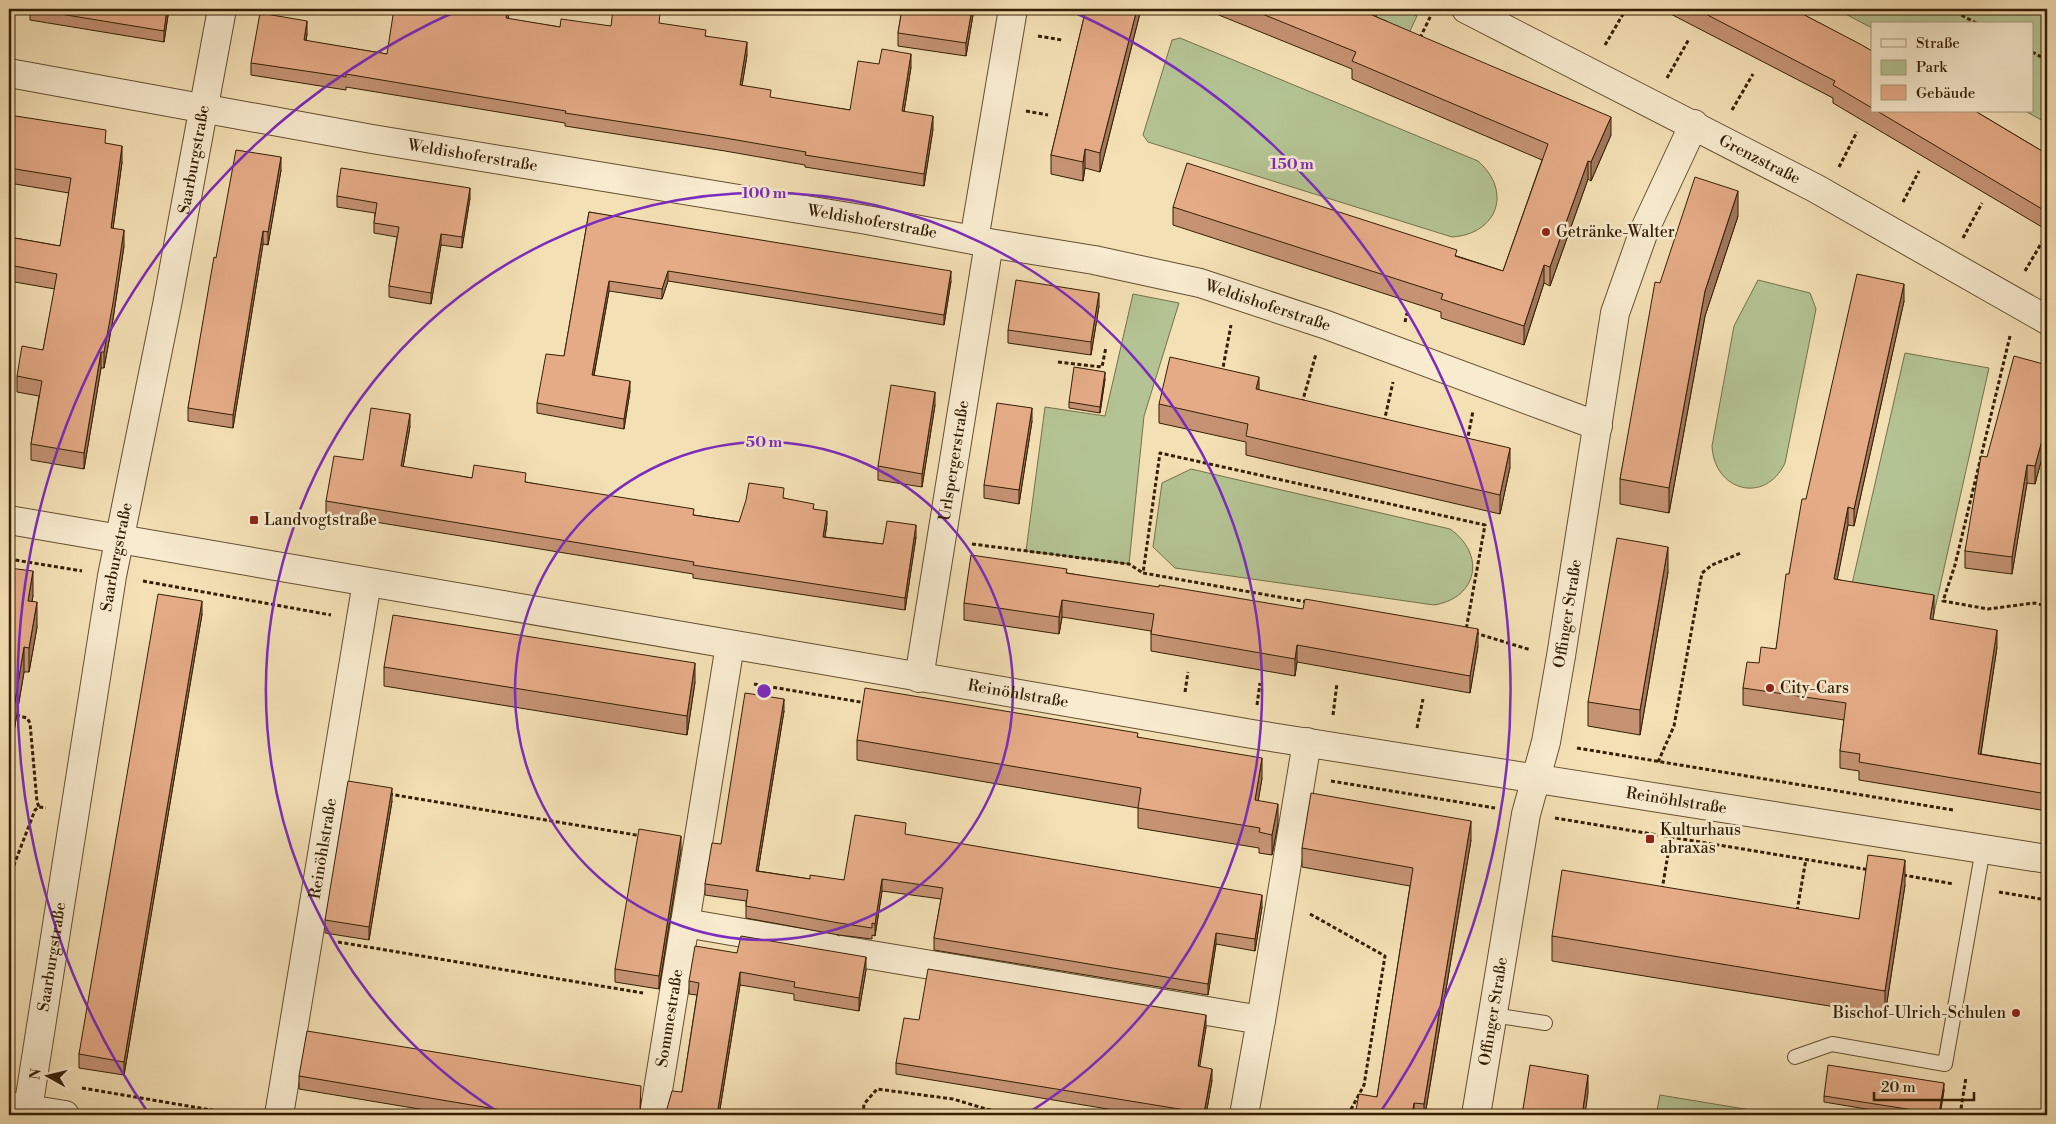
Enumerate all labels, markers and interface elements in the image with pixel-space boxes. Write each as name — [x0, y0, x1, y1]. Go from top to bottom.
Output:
legend — [1871, 22, 2034, 112]
text: Straße — [1916, 34, 1960, 53]
text: Park — [1916, 58, 1948, 77]
text: Gebäude — [1916, 84, 1975, 103]
street label: Saarburgstraße — [174, 103, 214, 216]
street label: Grenzstraße — [1716, 130, 1804, 189]
street label: Weldishoferstraße — [405, 135, 539, 176]
text: 150 m — [1270, 155, 1314, 174]
text: 100 m — [742, 184, 787, 203]
street label: Weldishoferstraße — [805, 200, 939, 243]
place label: Getränke-Walter — [1556, 222, 1675, 242]
marker: Getränke-Walter — [1540, 226, 1552, 238]
street label: Weldishoferstraße — [1201, 275, 1334, 336]
street label: Urlspergerstraße — [934, 399, 974, 523]
text: 50 m — [746, 433, 782, 452]
street label: Saarburgstraße — [97, 501, 137, 613]
place label: Landvogtstraße — [264, 510, 377, 530]
marker: Landvogtstraße — [248, 514, 260, 526]
street label: Offinger Straße — [1549, 558, 1586, 670]
street label: Reinöhlstraße — [966, 675, 1070, 712]
place label: City-Cars — [1780, 678, 1849, 698]
centre of rings — [755, 682, 773, 700]
marker: City-Cars — [1764, 682, 1776, 694]
street label: Reinöhlstraße — [1625, 783, 1728, 819]
street label: Reinöhlstraße — [305, 797, 341, 901]
place label: Kulturhaus abraxas — [1660, 820, 1741, 858]
marker: Kulturhaus abraxas — [1644, 833, 1656, 845]
street label: Saarburgstraße — [34, 901, 70, 1013]
street label: Offinger Straße — [1474, 956, 1512, 1067]
street label: Sommestraße — [652, 968, 687, 1069]
place label: Bischof-Ulrich-Schulen — [1832, 1003, 2006, 1023]
marker: Bischof-Ulrich-Schulen — [2010, 1007, 2022, 1019]
north arrow — [22, 1052, 72, 1102]
text: N — [26, 1068, 46, 1081]
scale bar — [1874, 1069, 1974, 1101]
text: 20 m — [1881, 1078, 1916, 1097]

